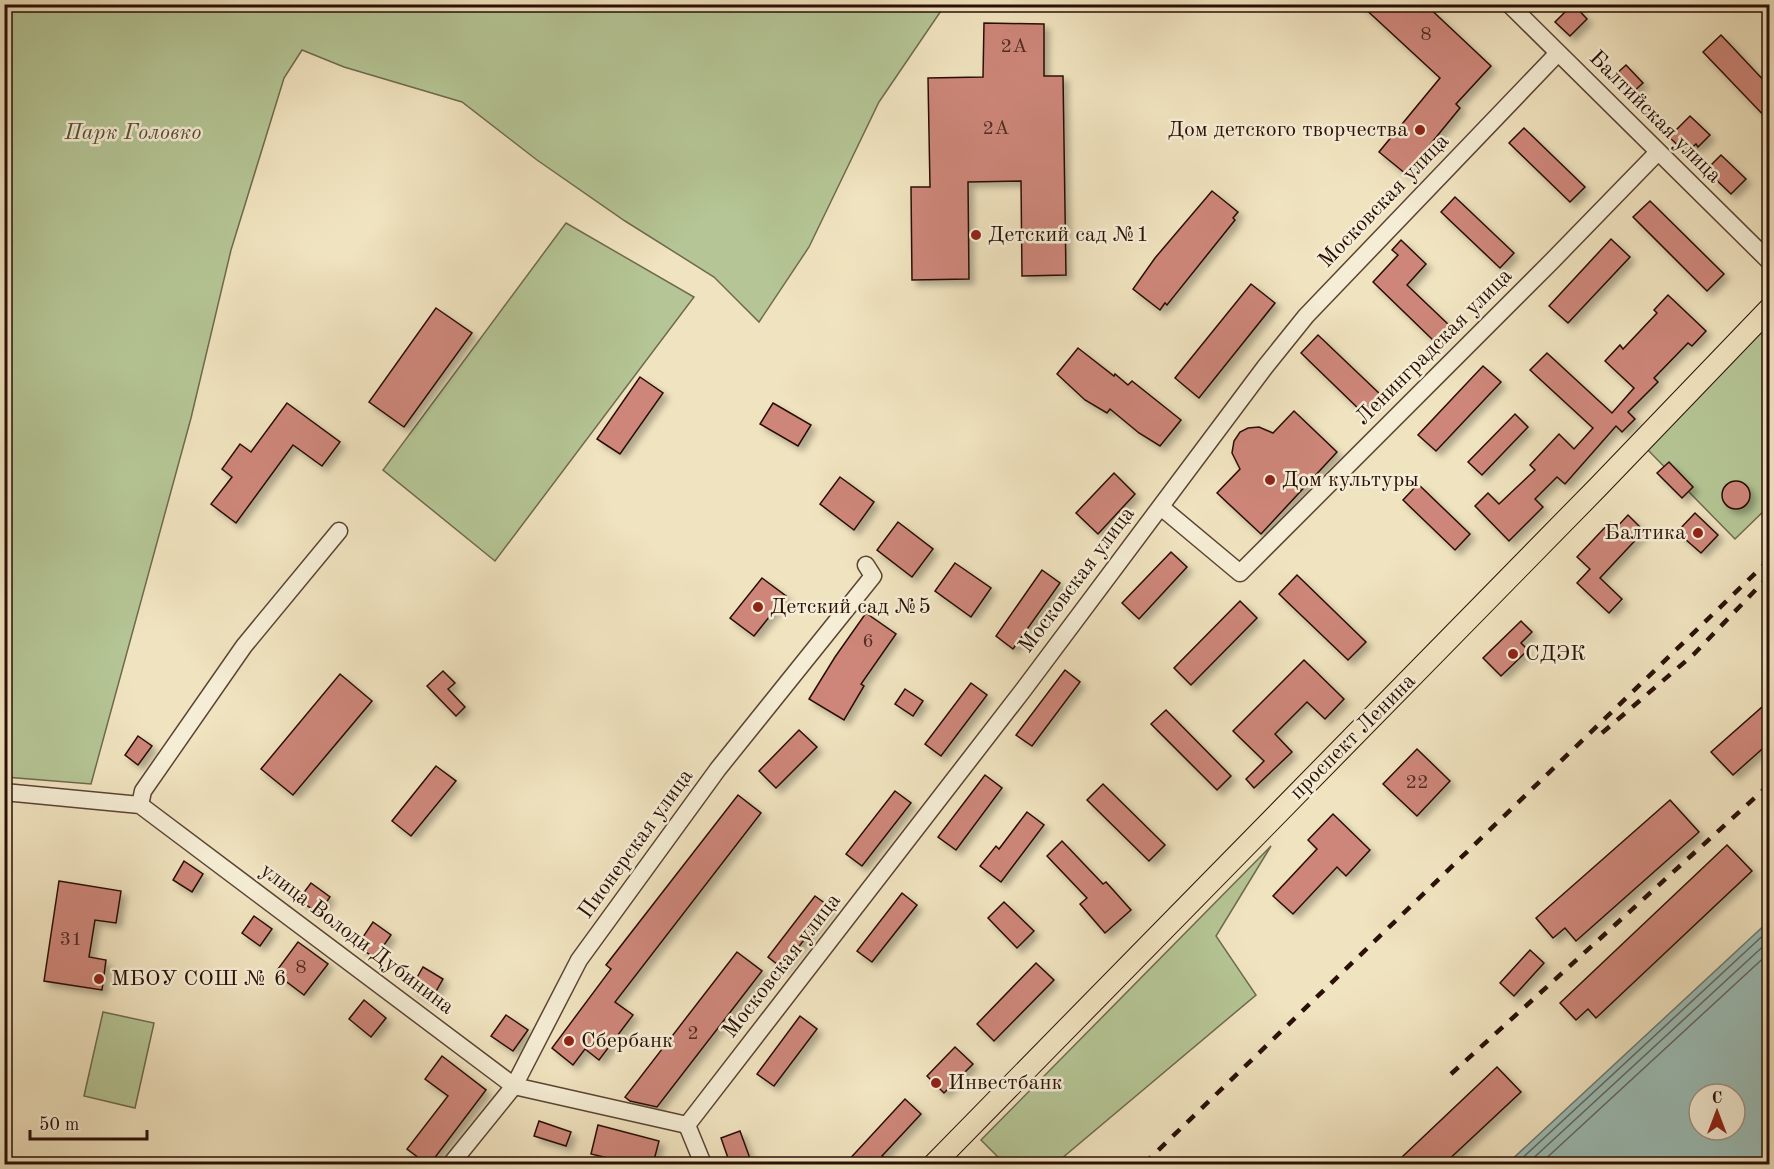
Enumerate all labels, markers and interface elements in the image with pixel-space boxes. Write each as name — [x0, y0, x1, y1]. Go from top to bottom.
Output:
house number: 8 — [1420, 25, 1432, 45]
house number: 2А — [1001, 37, 1027, 57]
street label: Балтийская улица — [1585, 47, 1725, 187]
house number: 2А — [983, 119, 1009, 139]
place label: Дом детского творчества — [1168, 119, 1408, 141]
park label: Парк Головко — [64, 122, 201, 144]
marker: Дом детского творчества — [1413, 123, 1427, 137]
street label: Московская улица — [1315, 130, 1453, 272]
place label: Детский сад №1 — [988, 224, 1149, 246]
marker: Детский сад №1 — [969, 228, 983, 242]
street label: Ленинградская улица — [1352, 264, 1517, 429]
place label: Дом культуры — [1282, 469, 1419, 491]
marker: Дом культуры — [1263, 473, 1277, 487]
street label: Московская улица — [1015, 503, 1139, 657]
place label: Балтика — [1604, 522, 1686, 544]
marker: Балтика — [1691, 526, 1705, 540]
place label: Детский сад №5 — [770, 596, 931, 618]
marker: Детский сад №5 — [751, 600, 765, 614]
house number: 6 — [862, 632, 874, 652]
place label: СДЭК — [1525, 643, 1586, 665]
marker: СДЭК — [1506, 647, 1520, 661]
street label: проспект Ленина — [1286, 670, 1420, 804]
street label: Пионерская улица — [574, 765, 698, 923]
house number: 22 — [1405, 773, 1429, 793]
street label: улица Володи Дубинина — [256, 859, 458, 1019]
street label: Московская улица — [719, 889, 845, 1042]
house number: 31 — [59, 930, 83, 950]
house number: 8 — [295, 958, 307, 978]
place label: МБОУ СОШ № 6 — [111, 968, 287, 990]
marker: МБОУ СОШ № 6 — [92, 972, 106, 986]
house number: 2 — [687, 1024, 699, 1044]
place label: Сбербанк — [581, 1030, 673, 1052]
marker: Сбербанк — [562, 1034, 576, 1048]
place label: Инвестбанк — [948, 1072, 1063, 1094]
marker: Инвестбанк — [929, 1076, 943, 1090]
north arrow — [1687, 1082, 1747, 1142]
text: С — [1712, 1091, 1722, 1107]
scale bar — [30, 1103, 147, 1141]
text: 50 m — [39, 1116, 79, 1134]

